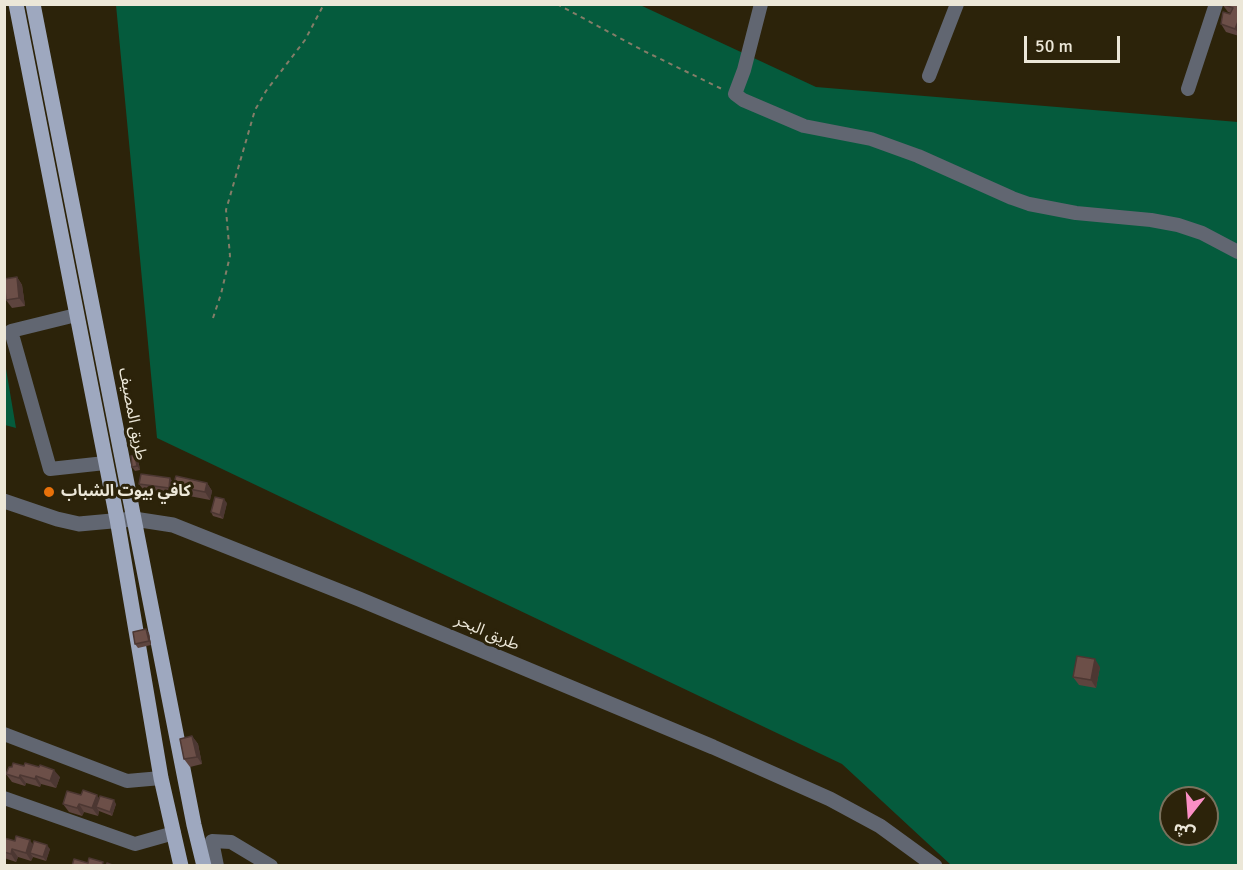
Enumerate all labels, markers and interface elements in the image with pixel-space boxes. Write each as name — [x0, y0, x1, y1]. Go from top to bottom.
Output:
scale bar — [1027, 24, 1123, 62]
text: 50 m — [1035, 35, 1073, 57]
street label: طريق المصيف — [114, 366, 150, 462]
place label: كافي بيوت الشباب — [61, 482, 191, 502]
marker: كافي بيوت الشباب — [42, 485, 56, 499]
street label: طريق البحر — [452, 611, 522, 655]
north arrow — [1159, 786, 1219, 846]
text: ش — [1171, 819, 1198, 844]

